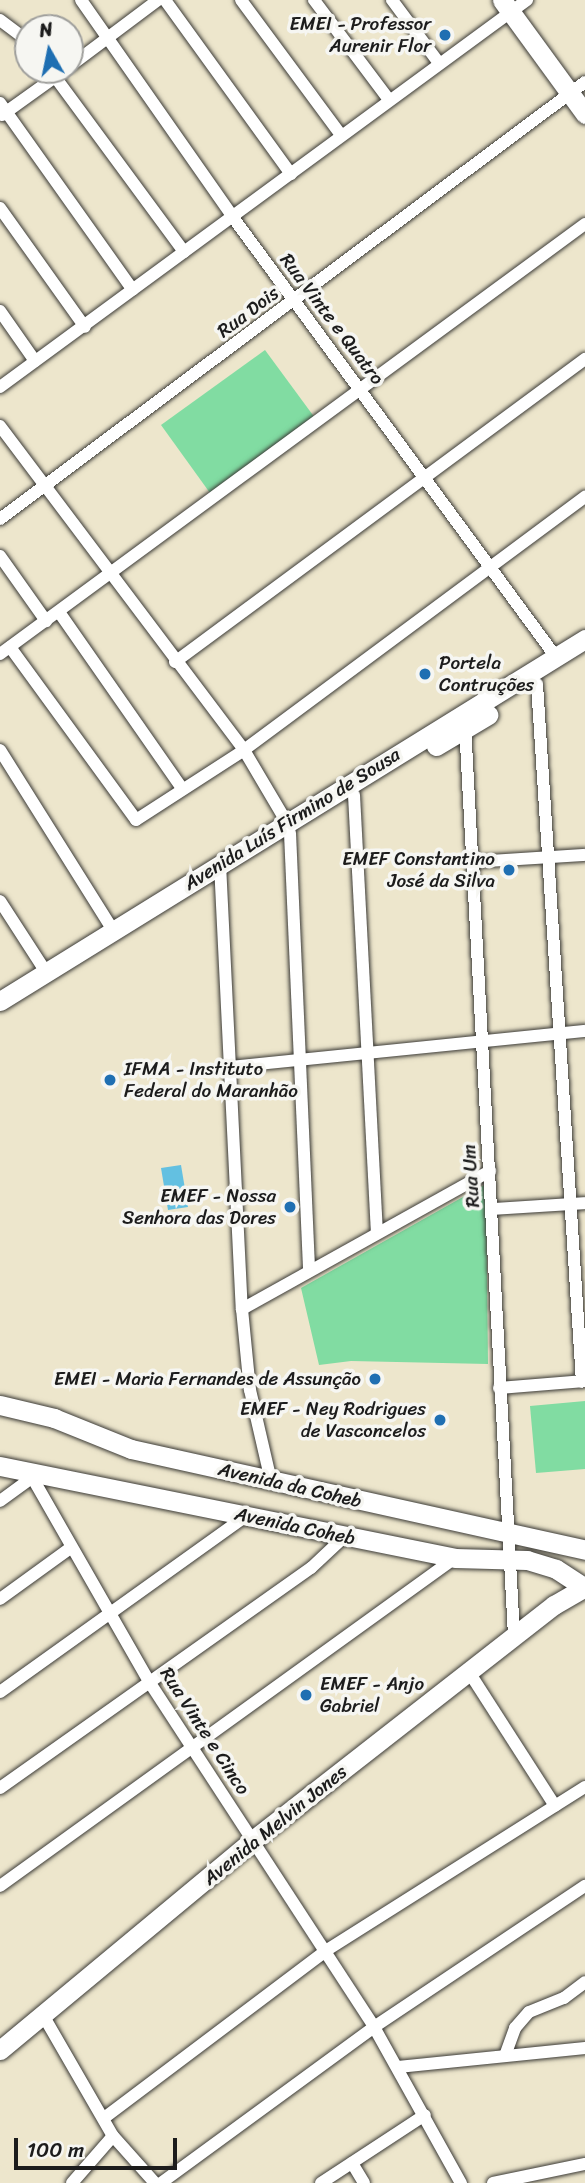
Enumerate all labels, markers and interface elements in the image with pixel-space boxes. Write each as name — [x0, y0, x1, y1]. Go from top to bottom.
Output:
text: N — [37, 12, 55, 47]
place label: EMEI - Professor Aurenir Flor — [289, 13, 431, 57]
north arrow — [14, 14, 84, 84]
marker: EMEI - Professor Aurenir Flor — [437, 27, 453, 43]
street label: Rua Vinte e Quatro — [275, 249, 389, 389]
street label: Rua Dois — [213, 281, 283, 343]
place label: Portela Contruções — [439, 652, 534, 696]
marker: Portela Contruções — [417, 666, 433, 682]
street label: Avenida Luís Firmino de Sousa — [179, 743, 405, 895]
place label: EMEF Constantino José da Silva — [342, 848, 495, 892]
marker: EMEF Constantino José da Silva — [501, 862, 517, 878]
place label: IFMA - Instituto Federal do Maranhão — [124, 1058, 298, 1102]
marker: IFMA - Instituto Federal do Maranhão — [102, 1072, 118, 1088]
street label: Rua Um — [457, 1144, 485, 1208]
place label: EMEF - Nossa Senhora das Dores — [122, 1185, 276, 1229]
marker: EMEF - Nossa Senhora das Dores — [282, 1199, 298, 1215]
place label: EMEI - Maria Fernandes de Assunção — [53, 1368, 361, 1390]
marker: EMEI - Maria Fernandes de Assunção — [367, 1371, 383, 1387]
place label: EMEF - Ney Rodrigues de Vasconcelos — [240, 1398, 426, 1442]
marker: EMEF - Ney Rodrigues de Vasconcelos — [432, 1412, 448, 1428]
street label: Avenida da Coheb — [216, 1457, 364, 1513]
street label: Avenida Coheb — [233, 1502, 357, 1550]
street label: Rua Vinte e Cinco — [155, 1663, 255, 1799]
place label: EMEF - Anjo Gabriel — [320, 1673, 424, 1717]
marker: EMEF - Anjo Gabriel — [298, 1687, 314, 1703]
street label: Avenida Melvin Jones — [199, 1760, 351, 1890]
scale bar — [18, 2124, 180, 2168]
text: 100 m — [27, 2131, 84, 2169]

